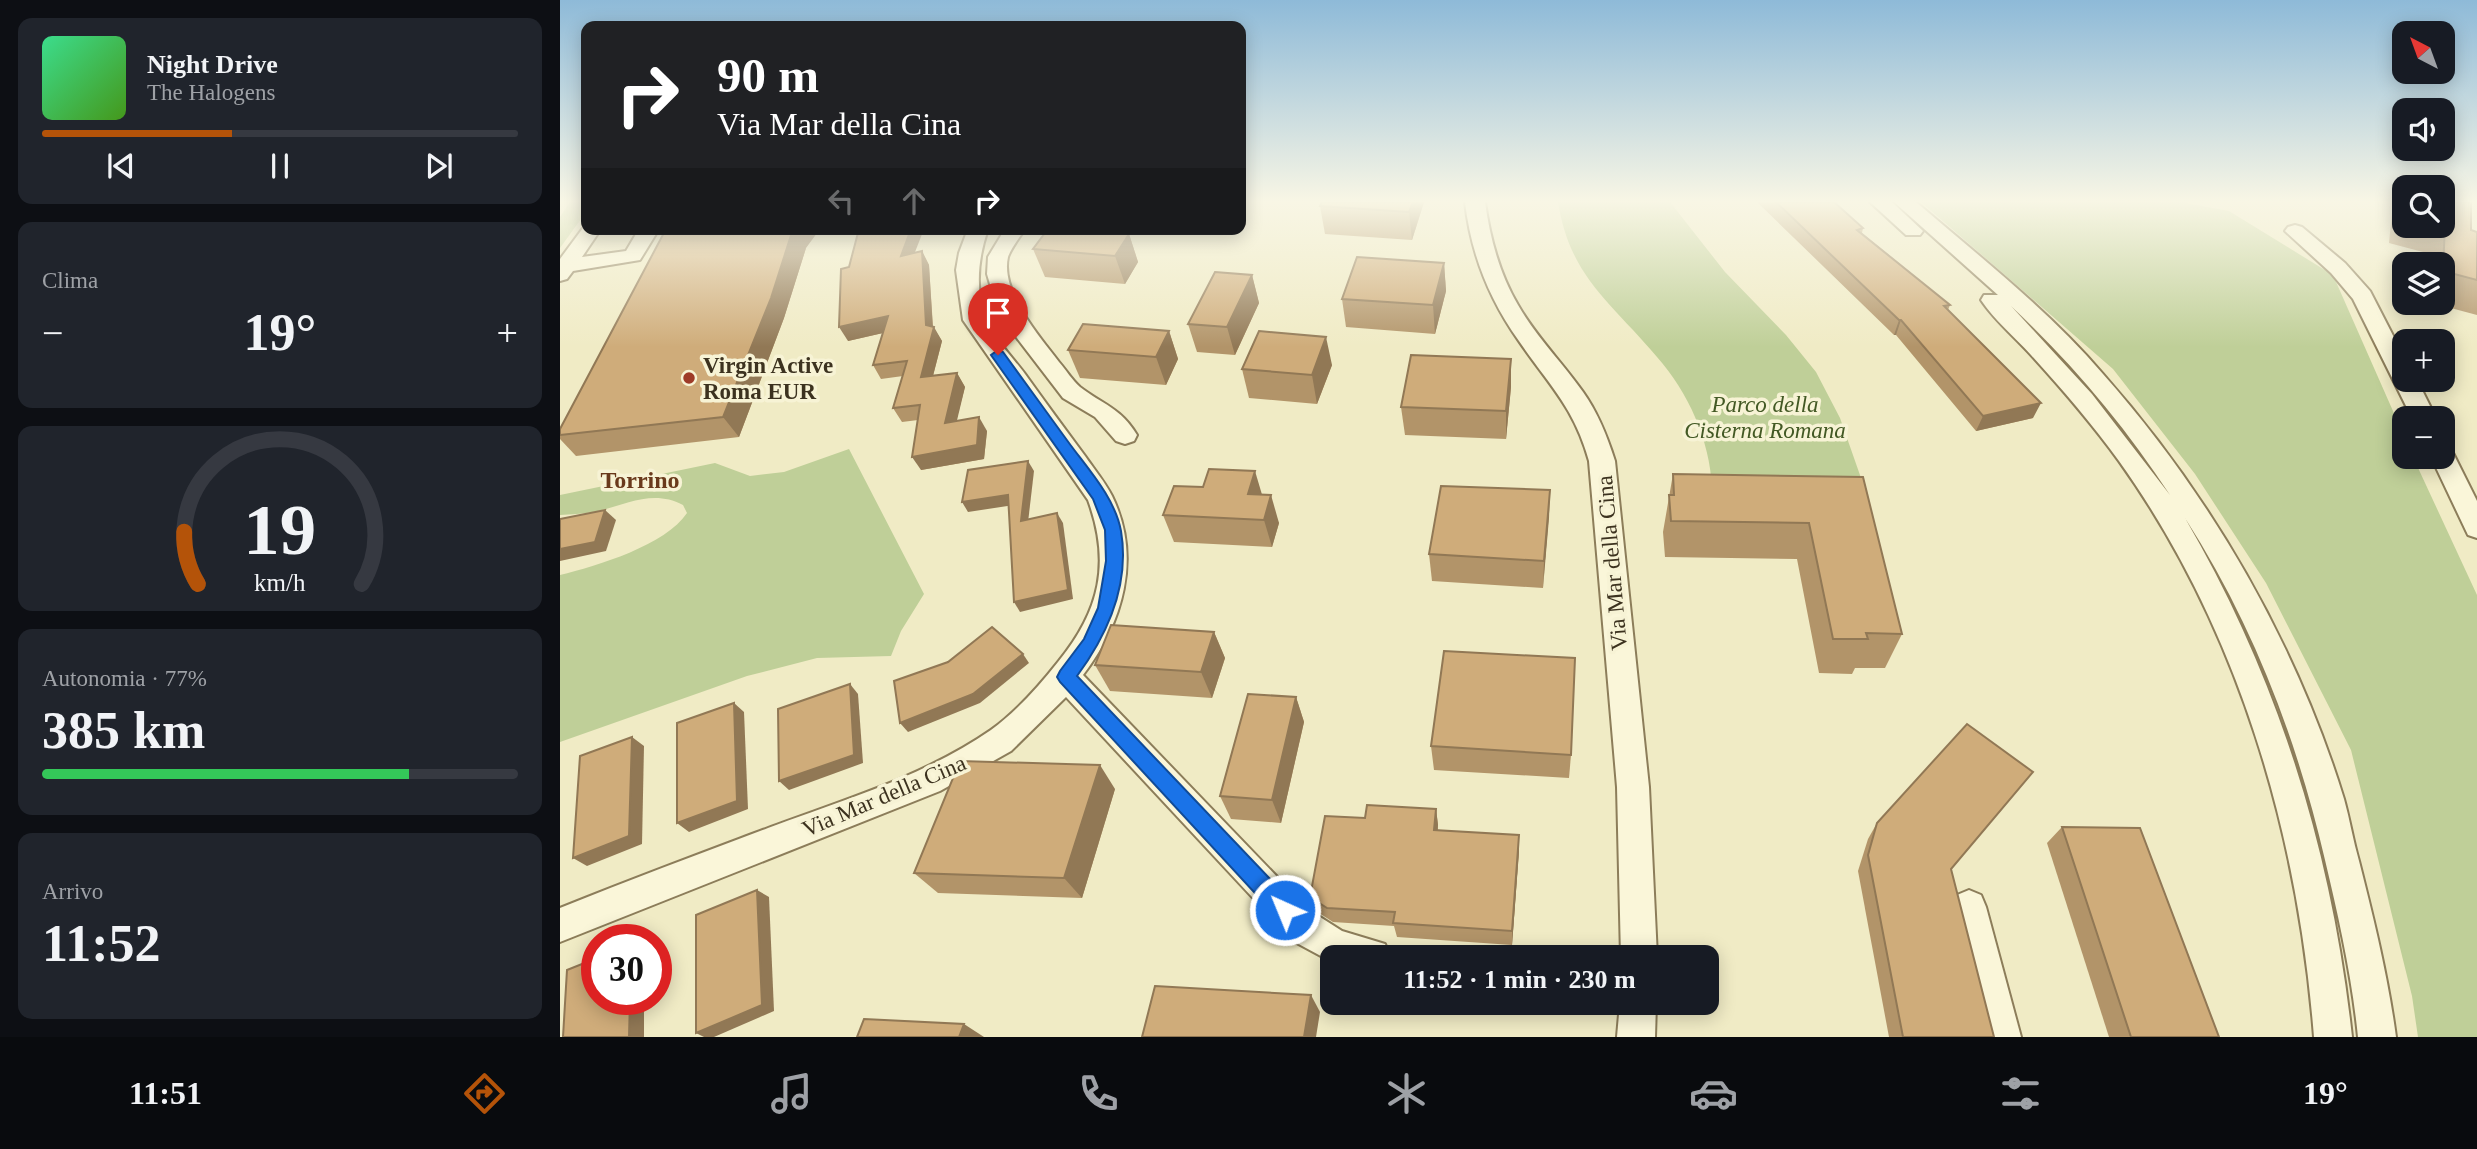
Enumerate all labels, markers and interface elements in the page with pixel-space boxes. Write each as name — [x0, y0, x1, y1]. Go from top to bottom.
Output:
north arrow — [2392, 21, 2455, 84]
map controls — [2392, 21, 2455, 469]
text: 90 m — [717, 48, 819, 103]
icon: right — [602, 49, 693, 140]
text: Night Drive — [147, 50, 278, 79]
text: The Halogens — [147, 80, 275, 105]
button: sound — [2392, 98, 2455, 161]
text: Via Mar della Cina — [717, 106, 961, 142]
icon: previous — [102, 147, 140, 185]
icon: pause — [261, 147, 299, 185]
icon: next — [420, 147, 458, 185]
button: search — [2392, 175, 2455, 238]
icon: left — [822, 182, 860, 220]
icon: ahead — [895, 182, 933, 220]
icon: right — [968, 182, 1006, 220]
button: layers — [2392, 252, 2455, 315]
text: Clima — [42, 268, 98, 293]
pin — [968, 283, 1028, 355]
icon: arrive — [979, 294, 1017, 332]
text: 19° — [244, 304, 316, 361]
text: − — [42, 312, 63, 354]
text: + — [497, 312, 518, 354]
button: + — [2392, 329, 2455, 392]
place label: Virgin Active Roma EUR — [703, 353, 833, 404]
marker: Virgin Active Roma EUR — [681, 370, 697, 386]
park label: Parco della Cisterna Romana — [1684, 392, 1846, 443]
button: − — [2392, 406, 2455, 469]
district label: Torrino — [600, 467, 680, 493]
street label: Via Mar della Cina — [1592, 474, 1632, 652]
text: 19 — [244, 490, 316, 571]
text: km/h — [254, 569, 306, 596]
text: Autonomia · 77% — [42, 666, 207, 691]
text: 385 km — [42, 702, 205, 759]
street label: Via Mar della Cina — [798, 750, 970, 842]
position arrow — [1248, 873, 1322, 947]
text: Arrivo — [42, 879, 103, 904]
text: 11:52 — [42, 915, 160, 972]
speed limit sign: 30 — [581, 924, 672, 1015]
text: 11:52 · 1 min · 230 m — [1403, 965, 1636, 994]
icon: directions — [460, 1069, 509, 1118]
icon: music — [767, 1069, 816, 1118]
icon: phone — [1074, 1069, 1123, 1118]
icon: climate — [1382, 1069, 1431, 1118]
icon: car — [1689, 1069, 1738, 1118]
icon: filters — [1996, 1069, 2045, 1118]
text: 11:51 — [129, 1075, 202, 1111]
text: 19° — [2303, 1075, 2348, 1111]

